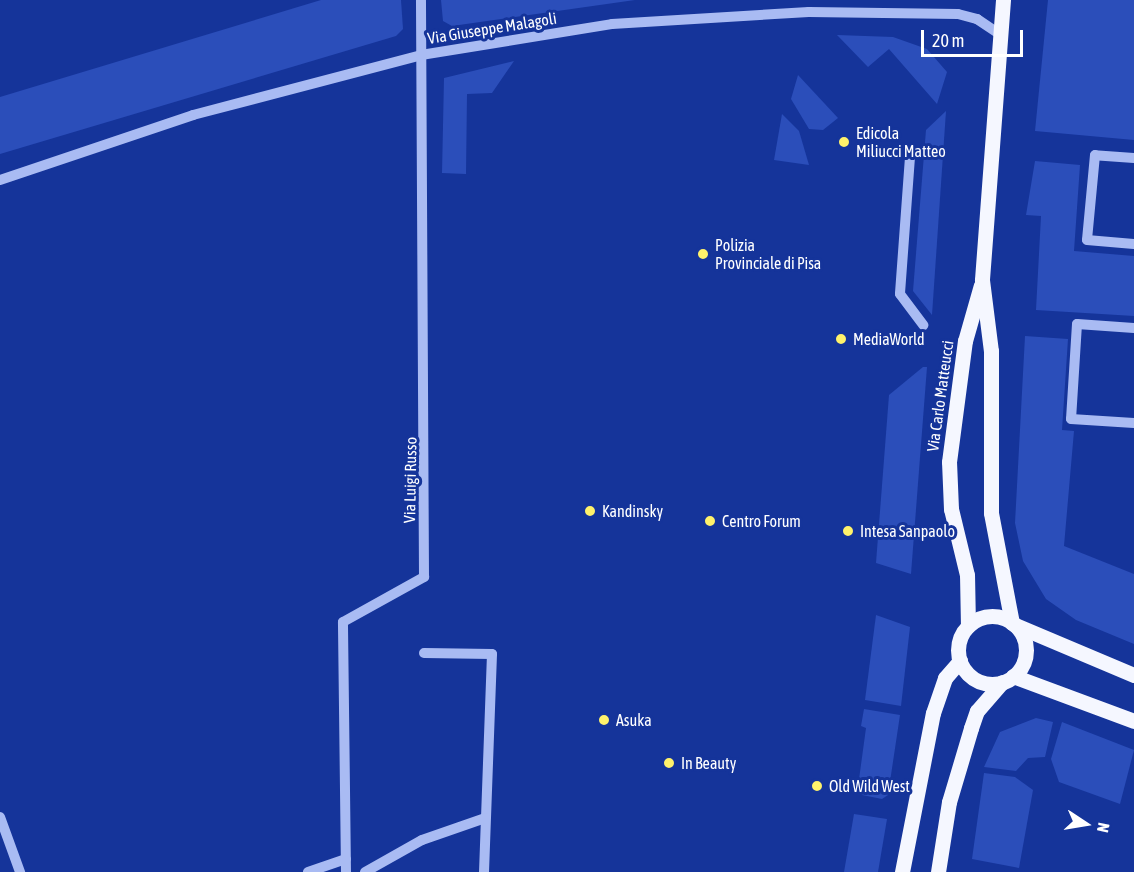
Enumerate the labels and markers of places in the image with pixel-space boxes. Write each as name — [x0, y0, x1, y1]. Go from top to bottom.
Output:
place label: Edicola Miliucci Matteo — [856, 123, 946, 161]
marker: Edicola Miliucci Matteo — [837, 135, 851, 149]
place label: Polizia Provinciale di Pisa — [715, 235, 821, 273]
marker: Polizia Provinciale di Pisa — [696, 247, 710, 261]
place label: MediaWorld — [853, 329, 925, 349]
marker: MediaWorld — [834, 332, 848, 346]
place label: Kandinsky — [602, 501, 663, 521]
marker: Kandinsky — [583, 504, 597, 518]
place label: Centro Forum — [722, 511, 801, 531]
marker: Centro Forum — [703, 514, 717, 528]
place label: Intesa Sanpaolo — [860, 521, 955, 541]
marker: Intesa Sanpaolo — [841, 524, 855, 538]
place label: Asuka — [616, 710, 652, 730]
marker: Asuka — [597, 713, 611, 727]
place label: In Beauty — [681, 753, 736, 773]
marker: In Beauty — [662, 756, 676, 770]
place label: Old Wild West — [829, 776, 910, 796]
marker: Old Wild West — [810, 779, 824, 793]

